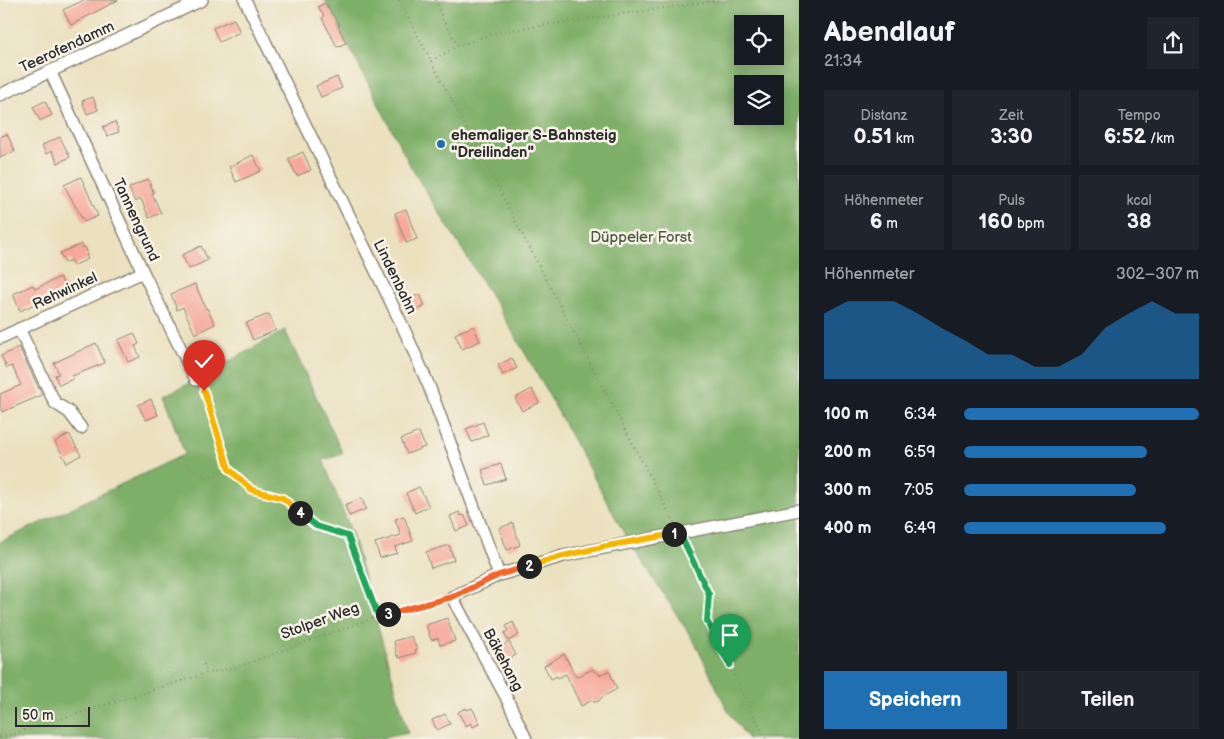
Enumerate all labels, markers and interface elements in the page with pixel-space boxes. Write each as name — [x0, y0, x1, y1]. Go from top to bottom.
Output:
map controls — [734, 15, 784, 125]
button: locate — [734, 15, 784, 65]
text: Abendlauf — [824, 16, 955, 49]
street label: Teerofendamm — [17, 17, 117, 77]
button: share — [1147, 17, 1199, 69]
text: 21:34 — [824, 52, 862, 71]
button: layers — [734, 75, 784, 125]
text: Distanz — [860, 107, 907, 124]
text: Zeit — [999, 107, 1024, 124]
text: Tempo — [1118, 107, 1161, 124]
text: 0.51 — [853, 124, 892, 149]
text: 3:30 — [990, 124, 1033, 149]
text: 6:52 — [1104, 124, 1146, 149]
place label: ehemaliger S-Bahnsteig "Dreilinden" — [451, 126, 616, 162]
text: km — [892, 130, 914, 147]
text: /km — [1146, 130, 1175, 147]
marker: ehemaliger S-Bahnsteig "Dreilinden" — [435, 138, 447, 150]
street label: Tannengrund — [108, 175, 164, 265]
text: Höhenmeter — [844, 192, 923, 209]
text: Puls — [998, 192, 1025, 209]
text: kcal — [1127, 192, 1152, 209]
text: 6 — [870, 209, 883, 234]
text: 160 — [978, 209, 1013, 234]
text: 38 — [1127, 209, 1152, 234]
text: m — [883, 215, 898, 232]
text: bpm — [1013, 215, 1045, 232]
park label: Düppeler Forst — [590, 228, 692, 247]
street label: Lindenbahn — [369, 237, 421, 317]
text: Höhenmeter — [824, 265, 914, 284]
text: 302–307 m — [1116, 265, 1199, 284]
street label: Rehwinkel — [30, 268, 100, 314]
pin — [183, 340, 225, 391]
icon: check — [190, 347, 218, 375]
text: 100 m — [824, 405, 869, 424]
text: 6:34 — [904, 405, 937, 424]
text: 200 m — [824, 443, 871, 462]
text: 6:59 — [904, 443, 935, 462]
text: 300 m — [824, 481, 871, 500]
text: 7:05 — [904, 481, 934, 500]
pin: 4 — [288, 500, 312, 526]
text: 4 — [296, 505, 305, 522]
text: 400 m — [824, 519, 871, 538]
text: 6:49 — [904, 519, 936, 538]
pin: 1 — [662, 522, 686, 546]
text: 1 — [672, 526, 677, 543]
pin: 2 — [516, 554, 542, 578]
text: 2 — [525, 558, 534, 575]
street label: Stolper Weg — [278, 598, 362, 644]
pin: 3 — [376, 602, 400, 626]
text: 3 — [384, 606, 393, 623]
pin — [709, 614, 751, 665]
icon: arrive — [716, 621, 744, 649]
street label: Bäkehang — [478, 625, 528, 695]
button: Speichern — [824, 671, 1007, 729]
button: Teilen — [1017, 671, 1199, 729]
scale bar — [15, 704, 90, 727]
text: 50 m — [22, 707, 54, 724]

